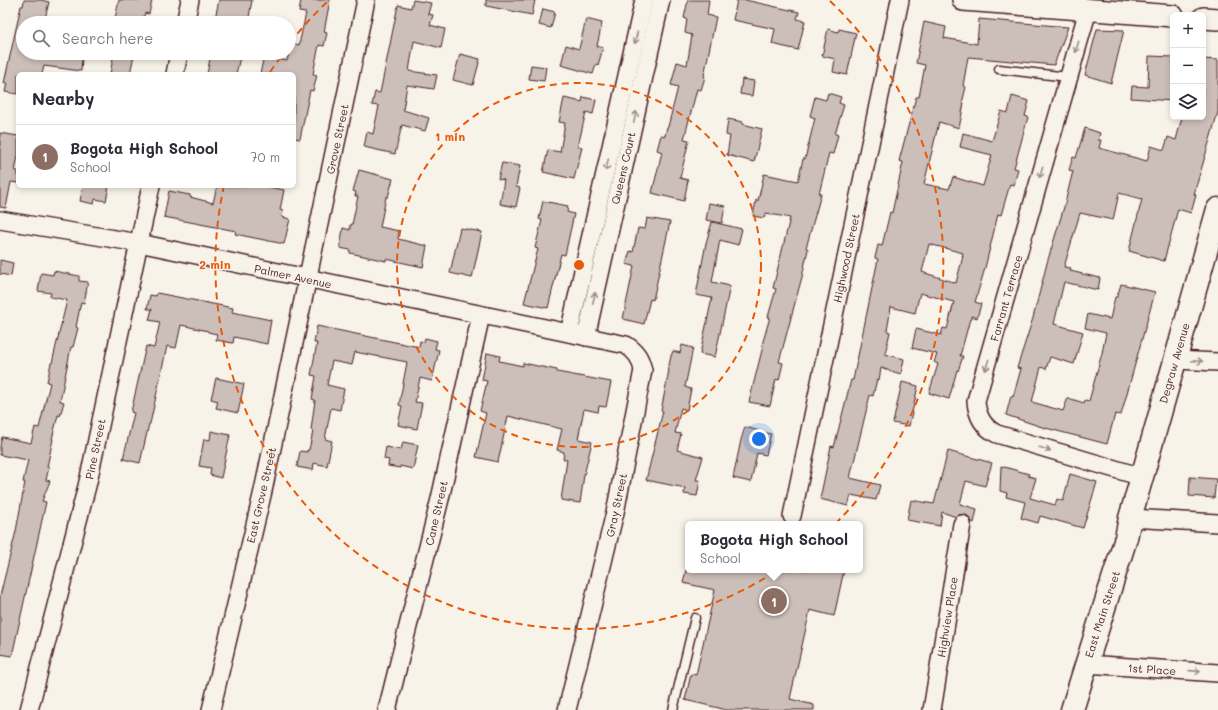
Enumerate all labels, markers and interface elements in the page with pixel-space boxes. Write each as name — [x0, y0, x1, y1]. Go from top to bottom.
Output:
map controls — [1170, 12, 1206, 120]
button: + — [1170, 12, 1206, 48]
search box — [16, 16, 296, 60]
icon: search — [30, 27, 52, 49]
text: Search here — [62, 28, 153, 48]
one-way arrow — [631, 31, 639, 44]
one-way arrow — [1073, 40, 1080, 53]
button: − — [1170, 48, 1206, 84]
button: layers — [1170, 84, 1206, 120]
text: Nearby — [32, 87, 94, 109]
street label: Grove Street — [322, 102, 352, 175]
one-way arrow — [631, 111, 639, 124]
text: 1 min — [435, 128, 465, 144]
street label: Queens Court — [607, 130, 639, 206]
text: Bogota High School — [70, 138, 218, 158]
text: 1 — [42, 148, 48, 165]
text: 70 m — [250, 148, 280, 165]
text: School — [70, 158, 111, 175]
one-way arrow — [602, 158, 610, 171]
one-way arrow — [1037, 165, 1044, 178]
street label: Highwood Street — [829, 212, 863, 304]
street label: Farrant Terrace — [986, 253, 1026, 343]
text: 2 min — [199, 256, 231, 272]
centre of rings — [572, 258, 586, 272]
street label: Palmer Avenue — [253, 260, 333, 292]
one-way arrow — [591, 292, 599, 305]
street label: Degraw Avenue — [1155, 321, 1193, 405]
one-way arrow — [1190, 357, 1203, 364]
one-way arrow — [983, 358, 990, 371]
street label: Pine Street — [81, 417, 109, 481]
your location — [749, 429, 769, 449]
street label: East Grove Street — [243, 445, 279, 545]
one-way arrow — [1039, 446, 1052, 453]
street label: Gray Street — [602, 472, 630, 538]
street label: Cane Street — [421, 479, 451, 547]
popup — [685, 521, 863, 573]
text: Bogota High School — [700, 529, 848, 549]
text: School — [700, 549, 741, 566]
street label: East Main Street — [1081, 569, 1123, 659]
street label: Highview Place — [933, 575, 961, 658]
pin: 1 — [761, 586, 787, 616]
street label: 1st Place — [1127, 660, 1177, 678]
one-way arrow — [1188, 668, 1201, 675]

